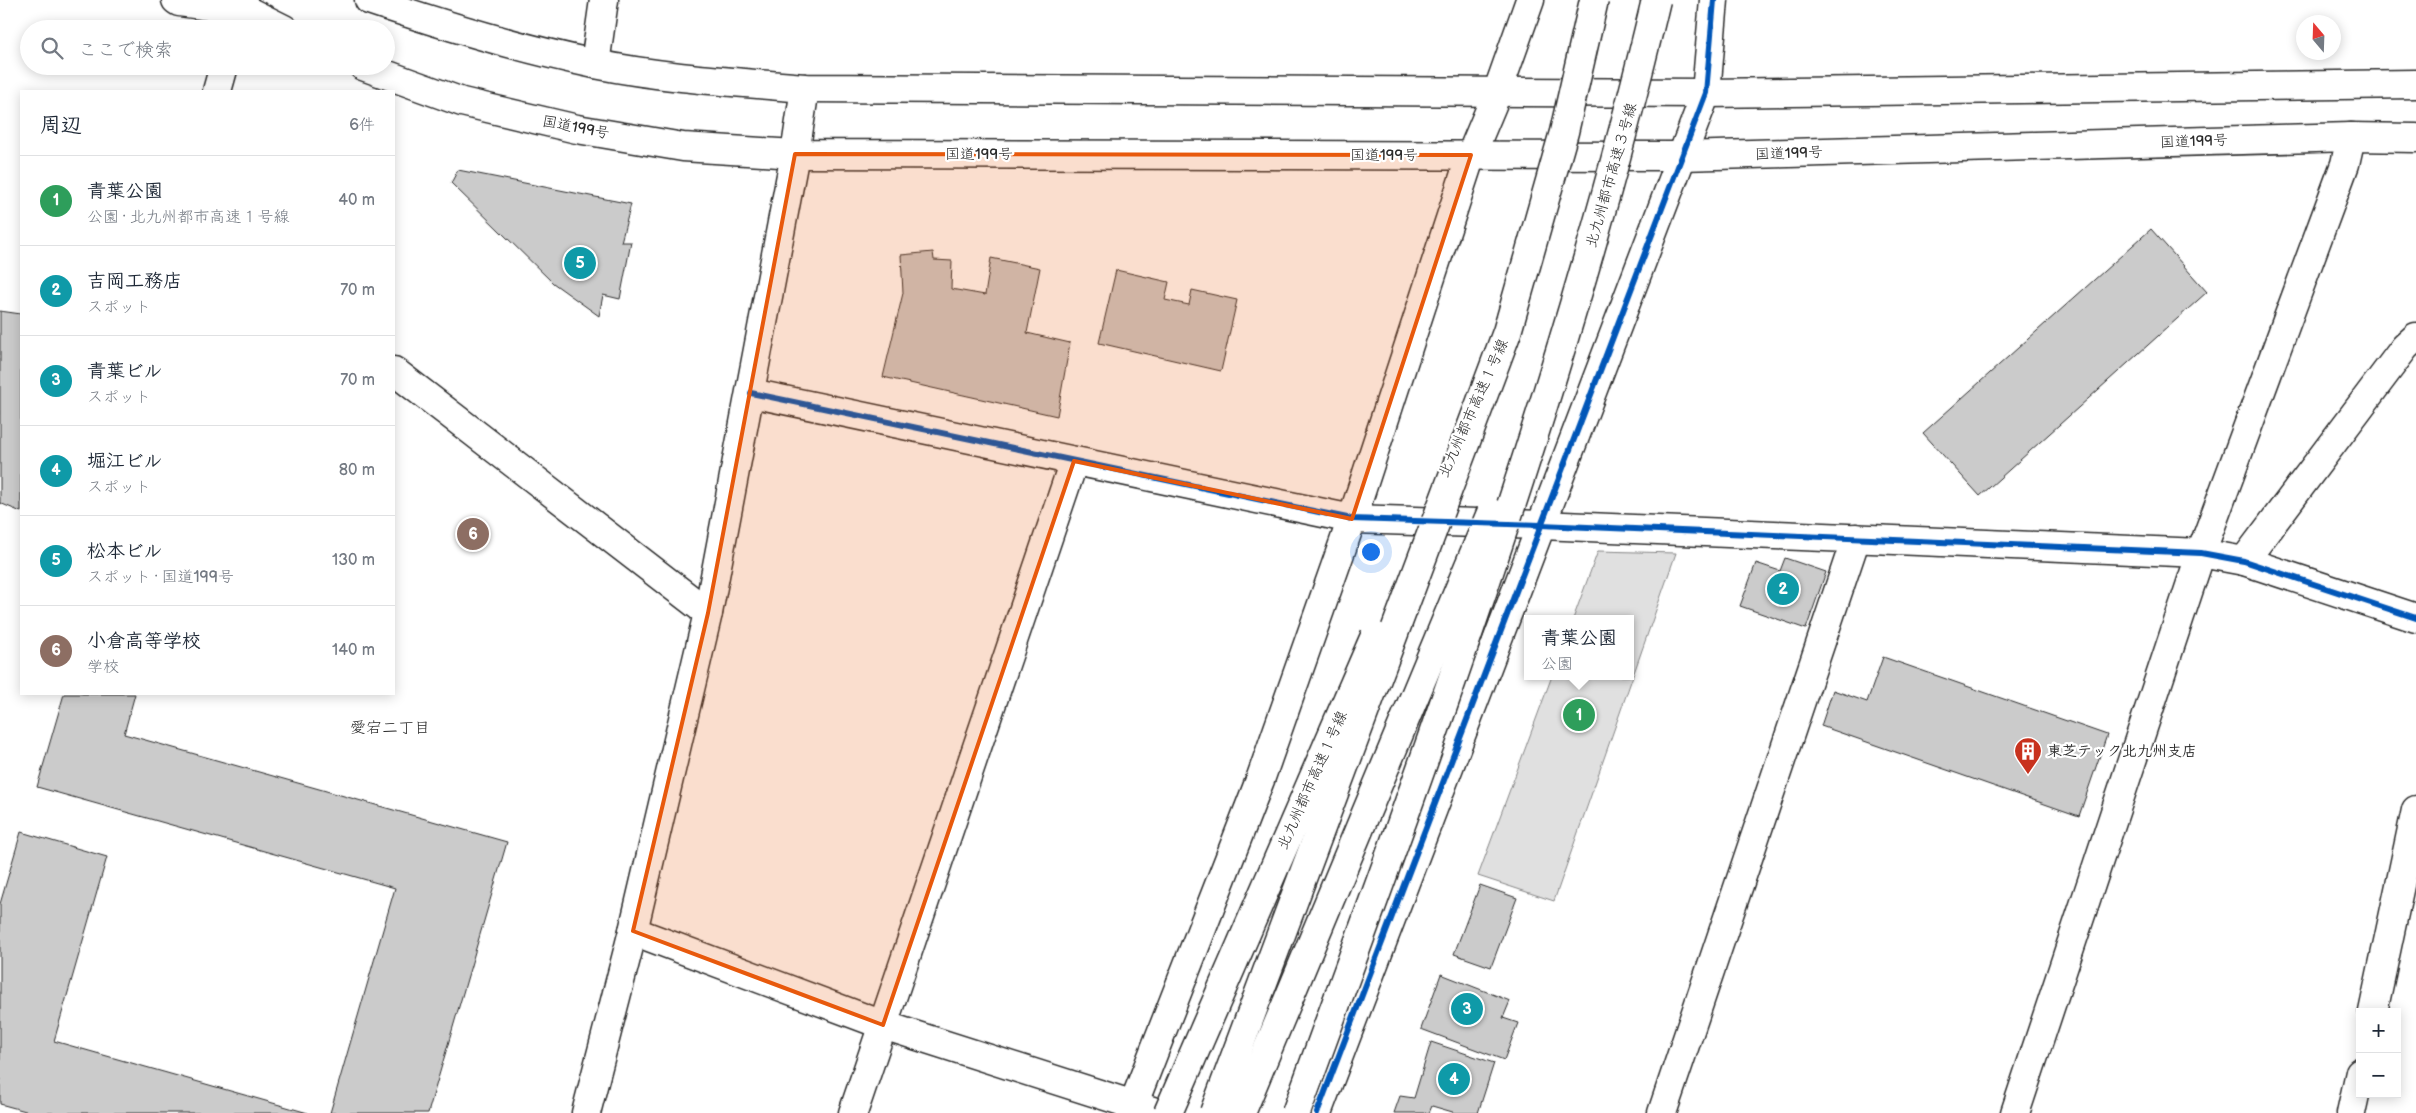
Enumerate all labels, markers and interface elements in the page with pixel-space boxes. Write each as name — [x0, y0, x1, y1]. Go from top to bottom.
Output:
north arrow — [2296, 15, 2341, 60]
search box — [20, 20, 395, 75]
icon: search — [38, 34, 66, 62]
text: ここで検索 — [78, 39, 173, 62]
street label: 北九州都市高速３号線 — [1582, 100, 1641, 250]
street label: 国道199号 — [541, 112, 611, 143]
text: 周辺 — [40, 113, 82, 138]
text: 6件 — [349, 116, 375, 135]
street label: 国道199号 — [2160, 131, 2228, 152]
street label: 国道199号 — [1755, 143, 1823, 164]
street label: 国道199号 — [945, 145, 1013, 164]
street label: 国道199号 — [1350, 146, 1418, 165]
text: 青葉公園 — [87, 180, 163, 203]
text: 1 — [53, 191, 59, 210]
text: 40 m — [338, 191, 375, 210]
text: 公園 · 北九州都市高速１号線 — [87, 208, 289, 227]
pin: 5 — [564, 244, 596, 282]
text: 吉岡工務店 — [87, 270, 182, 293]
text: 2 — [51, 281, 61, 300]
text: 70 m — [340, 281, 375, 300]
text: スポット — [87, 298, 151, 317]
street label: 北九州都市高速１号線 — [1434, 336, 1513, 481]
text: 青葉ビル — [87, 360, 163, 383]
text: 3 — [51, 371, 61, 390]
text: 70 m — [340, 371, 375, 390]
text: スポット — [87, 388, 151, 407]
text: 堀江ビル — [87, 450, 163, 473]
text: 4 — [51, 461, 61, 480]
text: 80 m — [339, 461, 375, 480]
text: スポット — [87, 478, 151, 497]
pin: 6 — [457, 515, 489, 553]
your location — [1358, 539, 1384, 565]
text: 松本ビル — [87, 540, 163, 563]
text: 5 — [51, 551, 61, 570]
text: 130 m — [332, 551, 375, 570]
text: スポット · 国道199号 — [87, 568, 234, 587]
pin: 2 — [1767, 570, 1799, 608]
popup — [1524, 615, 1634, 680]
text: 青葉公園 — [1541, 627, 1617, 650]
text: 小倉高等学校 — [87, 630, 201, 653]
text: 6 — [51, 641, 61, 660]
text: 140 m — [332, 641, 375, 660]
text: 公園 — [1541, 655, 1573, 674]
text: 学校 — [87, 658, 119, 677]
pin: 1 — [1563, 696, 1595, 734]
street label: 北九州都市高速１号線 — [1273, 708, 1352, 853]
district label: 愛宕二丁目 — [350, 719, 430, 738]
building icon: 東芝テック北九州支店 — [2013, 736, 2043, 775]
place label: 東芝テック北九州支店 — [2047, 742, 2197, 761]
pin: 3 — [1451, 990, 1483, 1028]
map controls — [2356, 1008, 2401, 1098]
button: + — [2356, 1008, 2401, 1053]
button: − — [2356, 1053, 2401, 1098]
pin: 4 — [1438, 1060, 1470, 1098]

